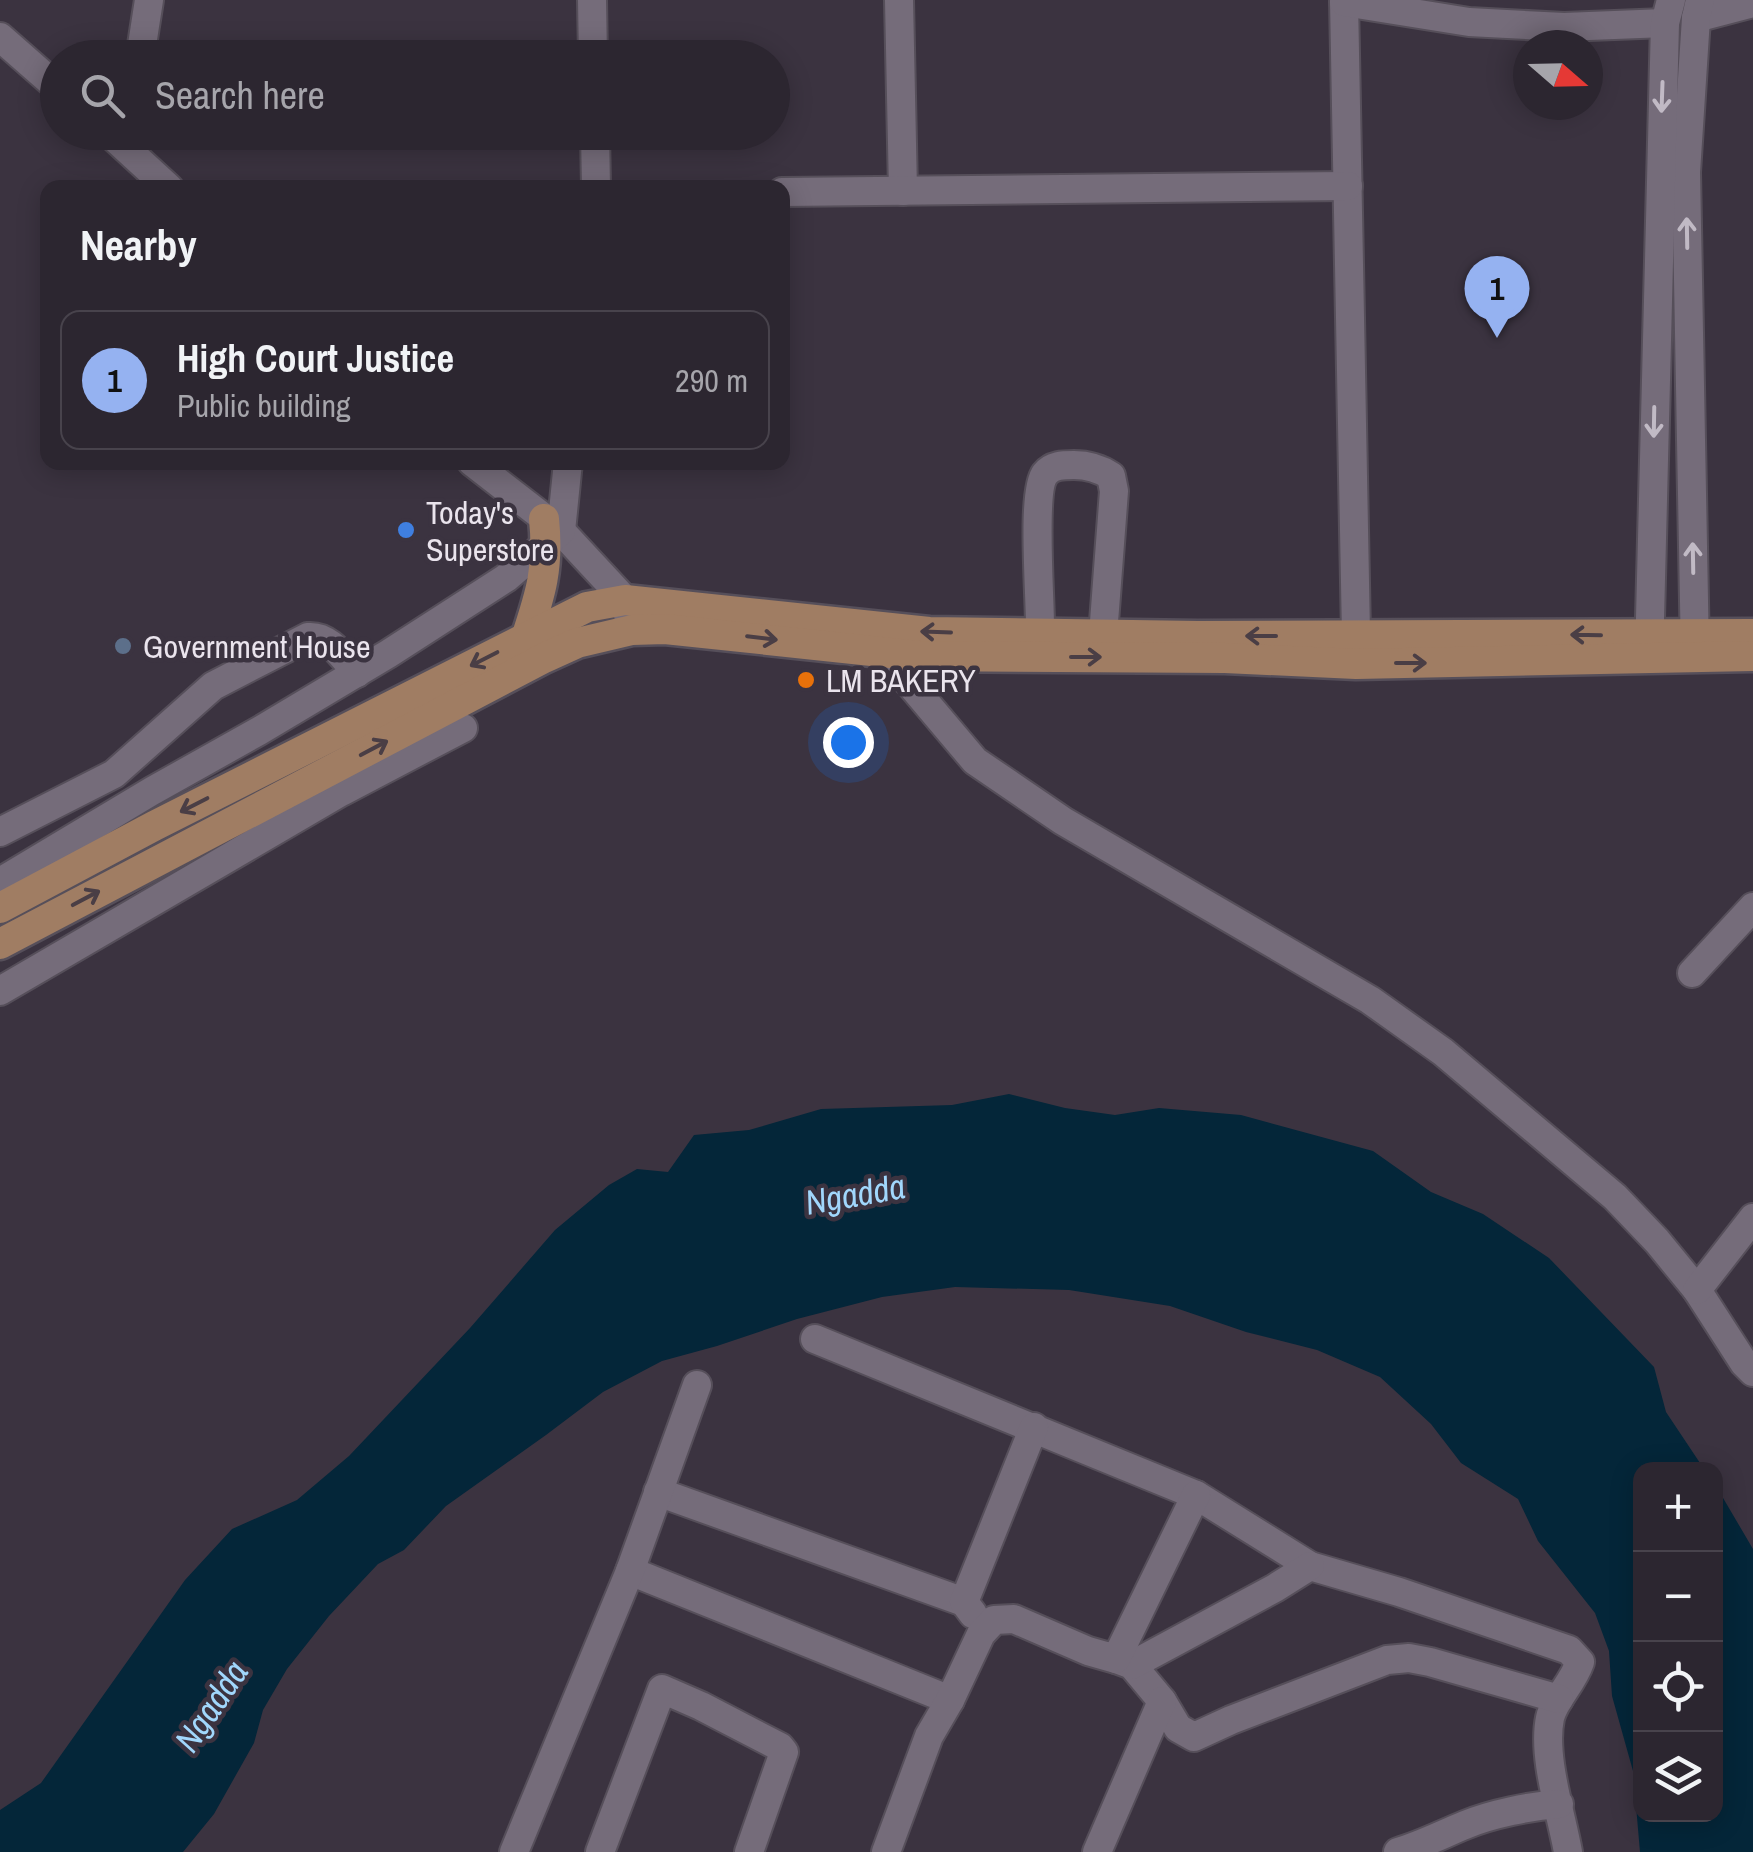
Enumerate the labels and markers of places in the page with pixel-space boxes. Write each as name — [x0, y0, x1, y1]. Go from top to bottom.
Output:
pin: 1 — [1464, 255, 1530, 338]
place label: Today's Superstore — [426, 491, 554, 571]
marker: Today's Superstore — [395, 519, 417, 541]
place label: Government House — [143, 625, 371, 668]
marker: Government House — [112, 635, 134, 657]
place label: LM BAKERY — [826, 659, 976, 702]
marker: LM BAKERY — [795, 669, 817, 691]

